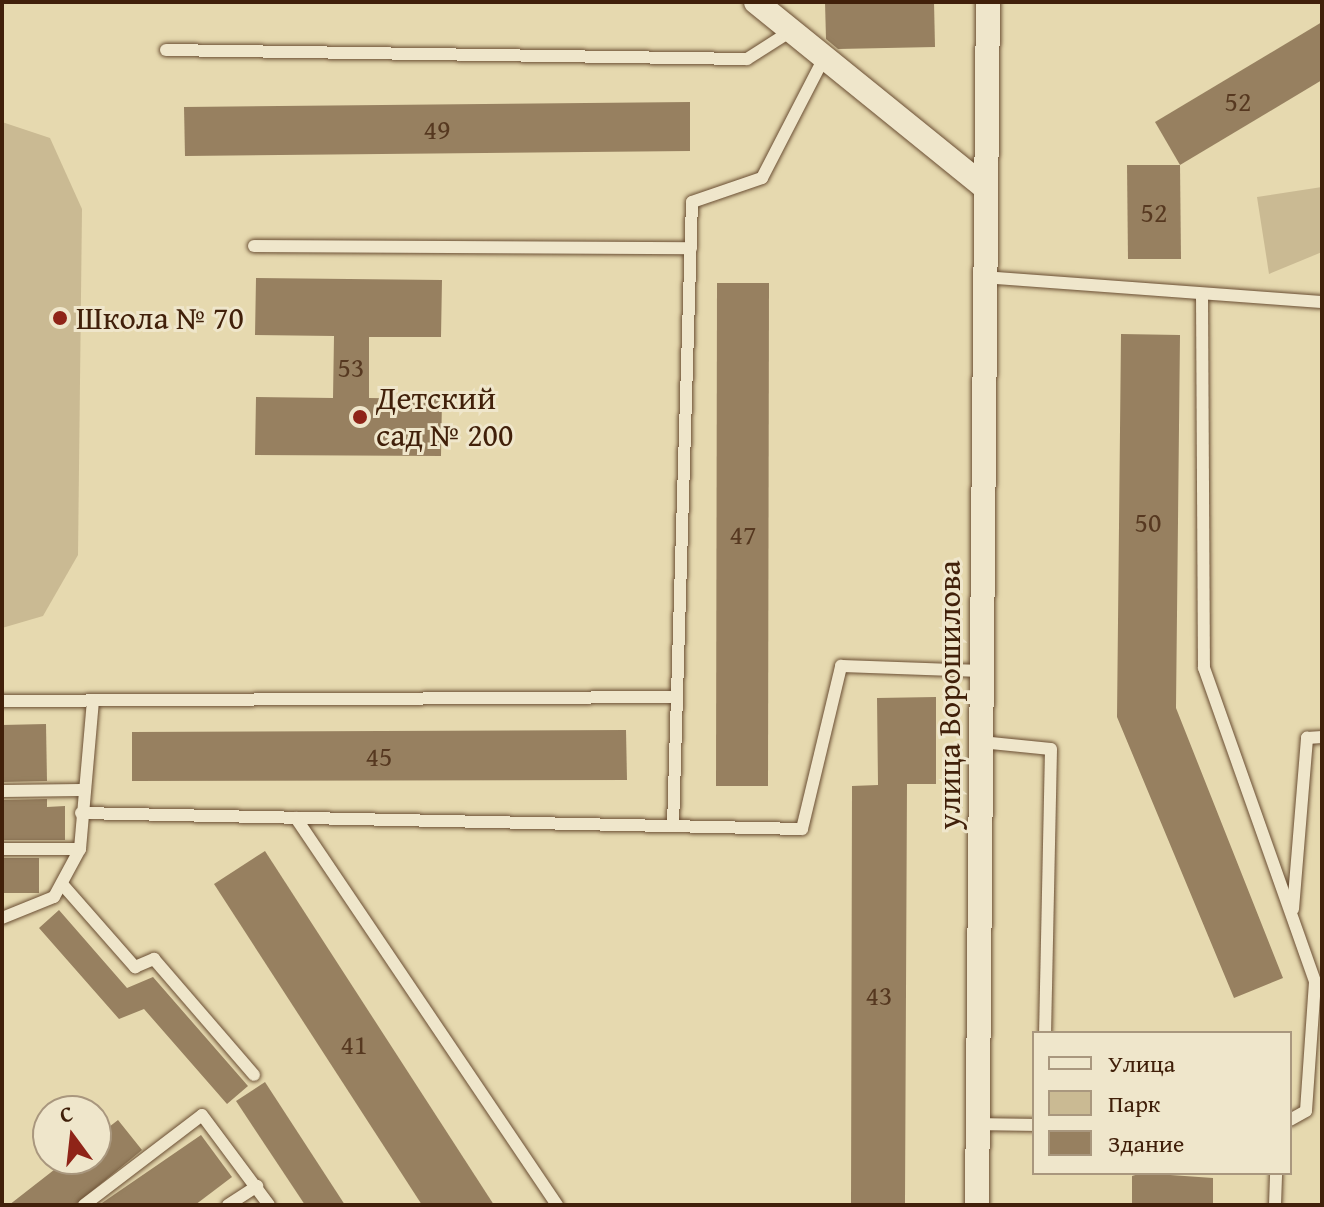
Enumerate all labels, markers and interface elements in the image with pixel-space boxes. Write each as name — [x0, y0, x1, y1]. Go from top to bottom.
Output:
house number: 52 — [1225, 84, 1251, 118]
house number: 49 — [424, 112, 450, 146]
house number: 52 — [1141, 195, 1167, 229]
place label: Школа № 70 — [76, 299, 244, 337]
marker: Школа № 70 — [51, 309, 69, 327]
house number: 53 — [338, 350, 364, 384]
place label: Детский сад № 200 — [376, 380, 513, 455]
marker: Детский сад № 200 — [351, 408, 369, 426]
house number: 50 — [1135, 505, 1161, 539]
house number: 47 — [730, 517, 756, 551]
street label: улица Ворошилова — [930, 560, 968, 830]
house number: 45 — [366, 739, 392, 773]
house number: 43 — [866, 978, 892, 1012]
house number: 41 — [341, 1027, 367, 1061]
legend — [1032, 1031, 1292, 1175]
text: Улица — [1108, 1046, 1175, 1081]
text: Парк — [1108, 1086, 1160, 1121]
north arrow — [32, 1095, 112, 1175]
text: С — [56, 1097, 76, 1131]
text: Здание — [1108, 1126, 1184, 1161]

